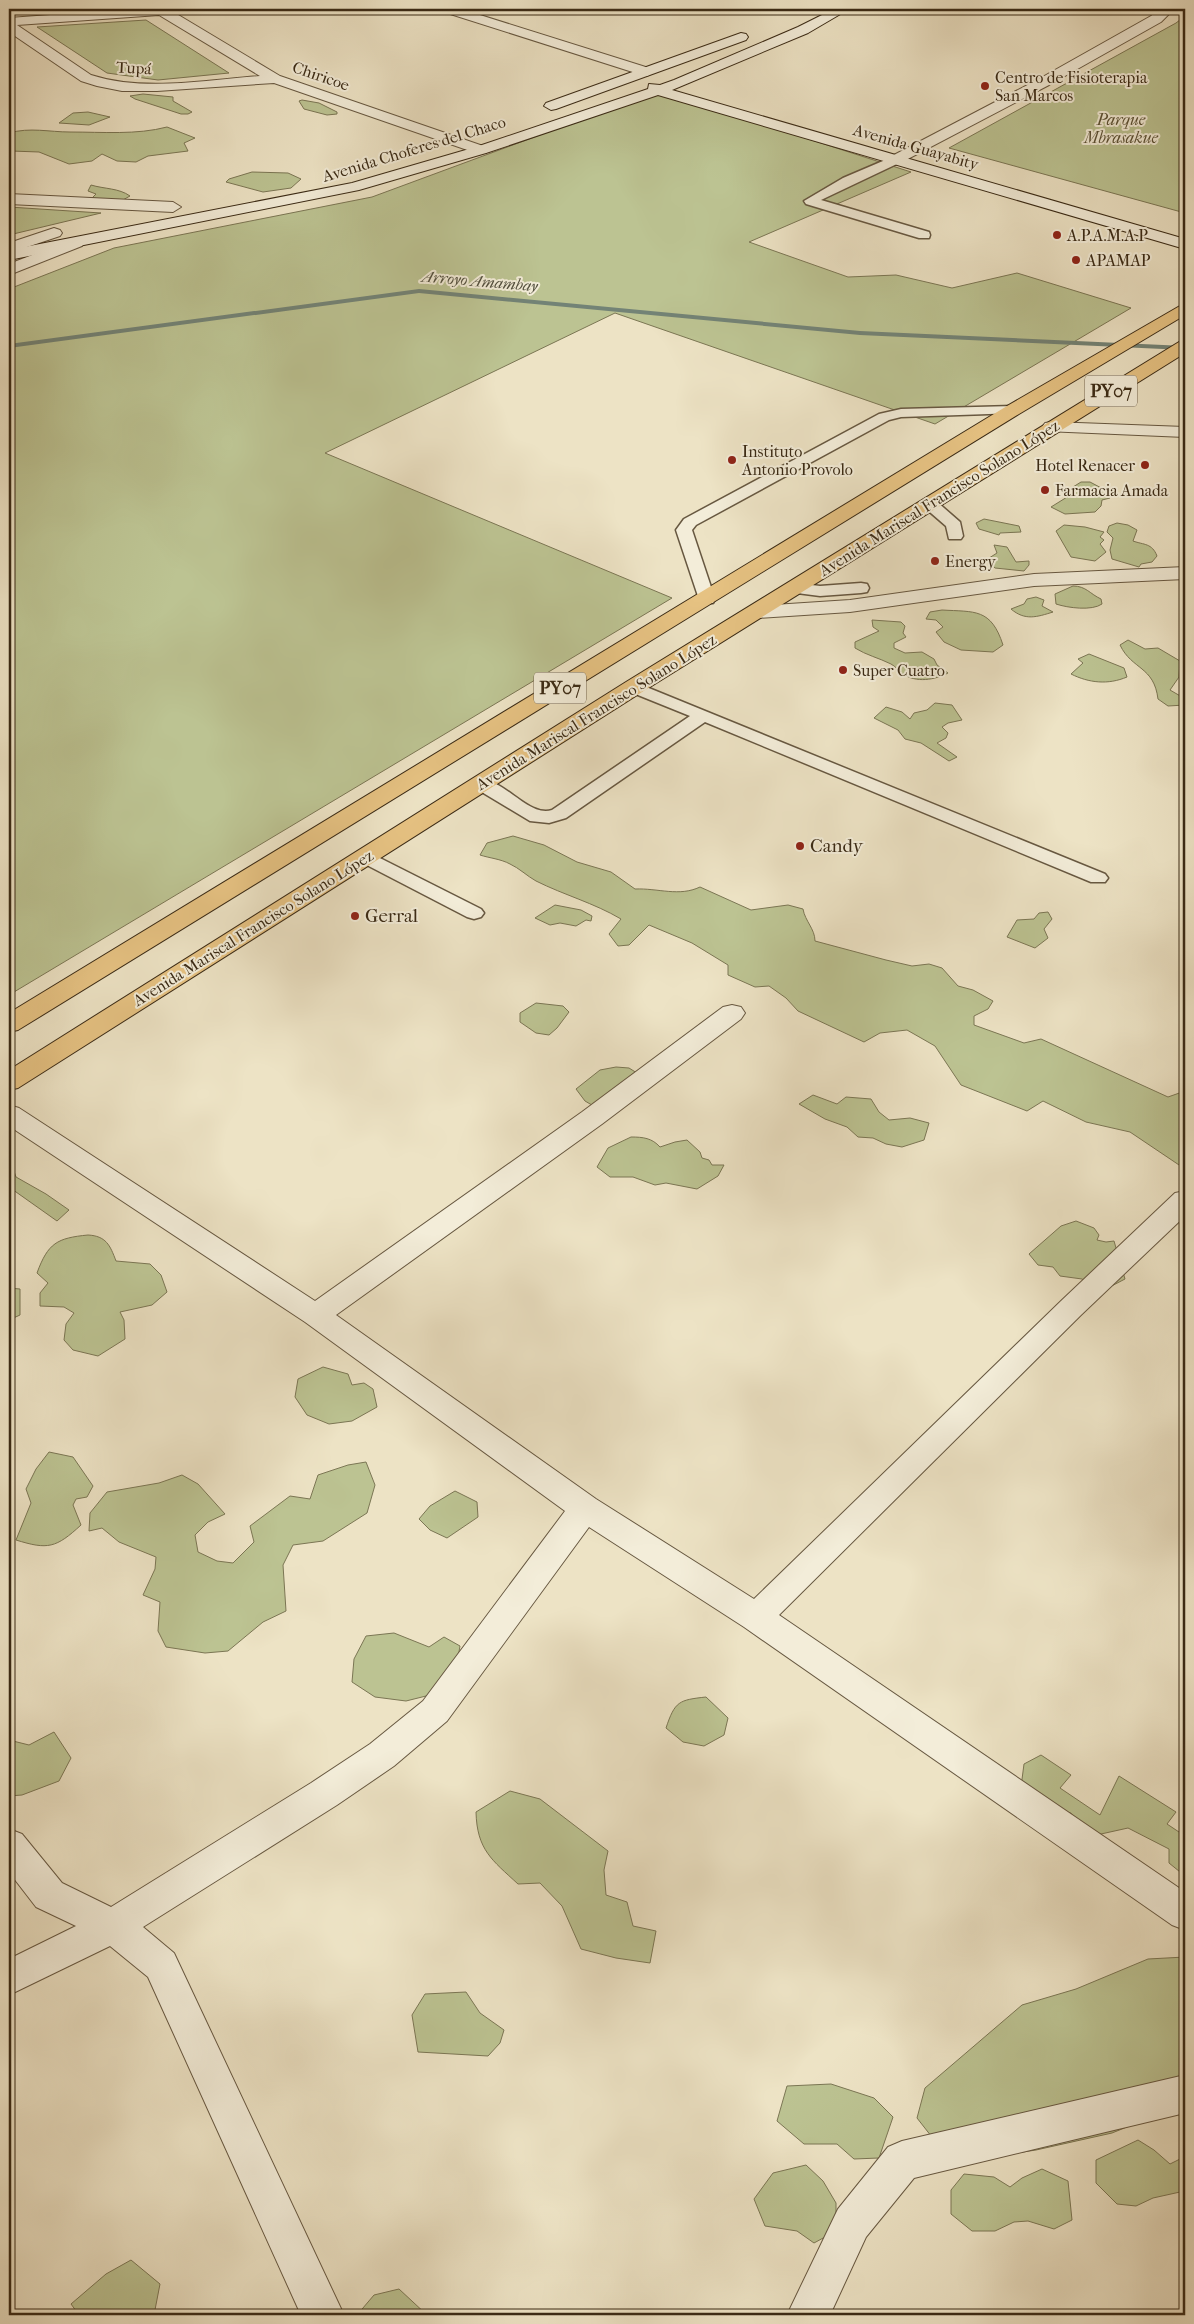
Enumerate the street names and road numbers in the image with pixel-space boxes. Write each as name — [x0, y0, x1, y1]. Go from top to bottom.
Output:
street label: Chiricoe — [290, 57, 352, 95]
street label: Tupá — [116, 58, 153, 78]
street label: Avenida Choferes del Chaco — [319, 112, 508, 186]
street label: Avenida Guayabity — [850, 120, 981, 174]
road number: PY07 — [1085, 376, 1137, 406]
street label: Avenida Mariscal Francisco Solano López — [815, 416, 1063, 581]
street label: Avenida Mariscal Francisco Solano López — [472, 630, 720, 795]
road number: PY07 — [534, 672, 586, 704]
street label: Avenida Mariscal Francisco Solano López — [129, 846, 377, 1011]

